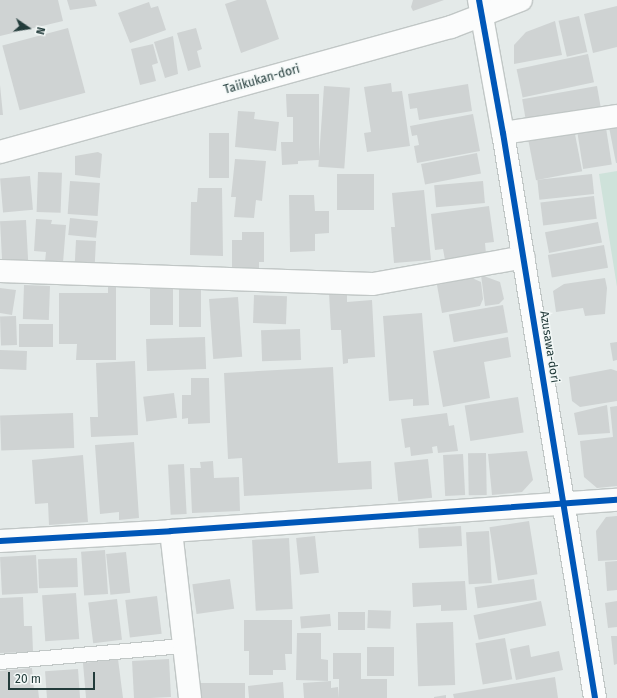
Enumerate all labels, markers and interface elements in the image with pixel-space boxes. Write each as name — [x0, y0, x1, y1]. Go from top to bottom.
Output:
north arrow — [8, 8, 48, 48]
text: N — [33, 26, 47, 36]
street label: Taiikukan-dori — [222, 62, 302, 98]
street label: Azusawa-dori — [536, 310, 562, 384]
scale bar — [10, 664, 97, 690]
text: 20 m — [15, 672, 41, 686]

